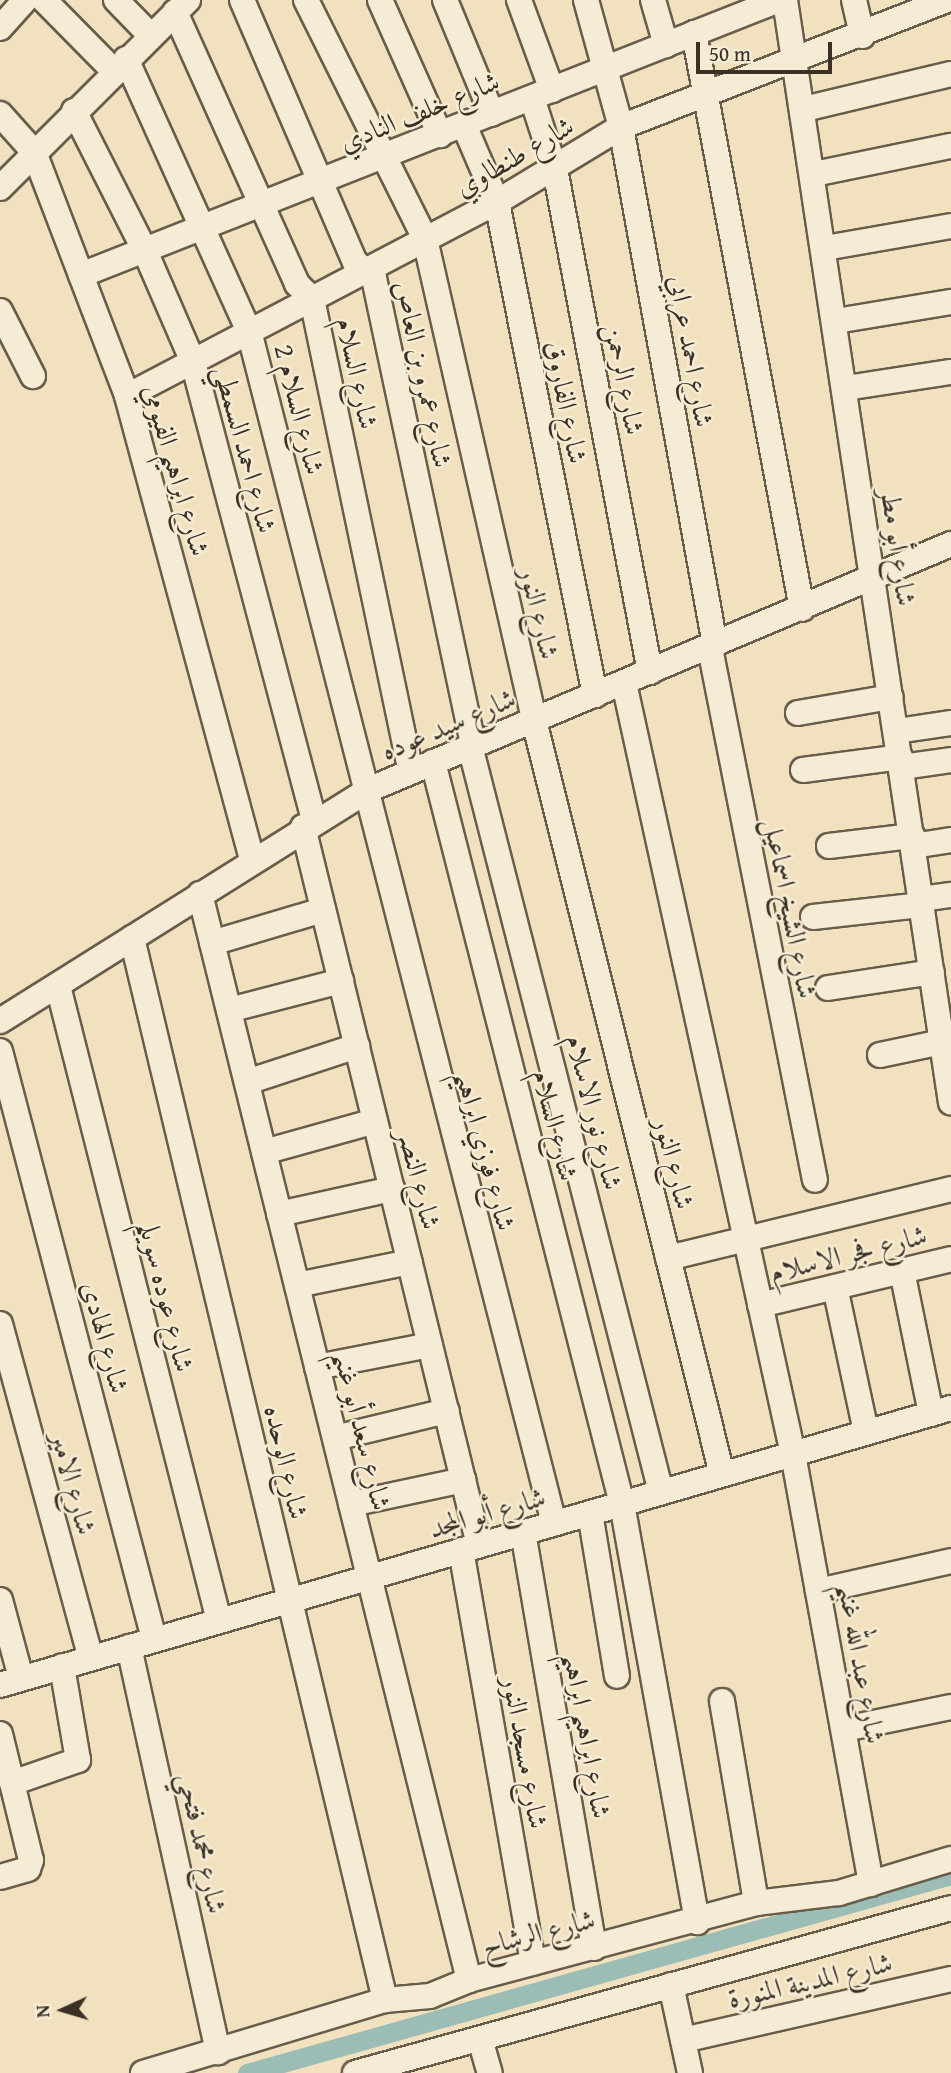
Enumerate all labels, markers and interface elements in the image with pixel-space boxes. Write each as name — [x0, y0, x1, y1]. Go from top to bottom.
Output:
scale bar — [699, 28, 836, 72]
text: 50 m — [709, 38, 751, 69]
street label: شارع خلف النادي — [334, 64, 504, 158]
street label: شارع طنطاوي — [448, 108, 580, 204]
street label: شارع احمد عرابي — [662, 272, 722, 430]
street label: شارع عمرو بن العاص — [388, 278, 460, 470]
street label: شارع السلام — [330, 314, 386, 432]
street label: شارع الرحمن — [598, 320, 652, 438]
street label: شارع الفاروق — [539, 338, 595, 466]
street label: شارع السلام 2 — [268, 340, 332, 478]
street label: شارع احمد السمطي — [207, 361, 285, 537]
street label: شارع ابراهيم الفيومي — [136, 380, 218, 560]
street label: شارع أبو مطر — [874, 486, 924, 608]
street label: شارع النور — [513, 564, 567, 662]
street label: شارع سيد عوده — [376, 681, 520, 767]
street label: شارع الشيخ اسماعيل — [757, 815, 825, 1001]
street label: شارع نور الاسلام — [559, 1031, 631, 1193]
street label: شارع فوزي ابراهيم — [448, 1066, 524, 1234]
street label: شارع السلام — [526, 1066, 586, 1184]
street label: شارع النور — [647, 1114, 703, 1212]
street label: شارع النصر — [391, 1125, 449, 1233]
street label: شارع عوده سويلم — [132, 1217, 202, 1375]
street label: شارع فجر الاسلام — [766, 1217, 930, 1289]
street label: شارع الهادى — [75, 1277, 137, 1397]
street label: شارع سعد أبو غنيم — [327, 1346, 399, 1514]
street label: شارع الوحده — [258, 1402, 316, 1522]
street label: شارع الامير — [44, 1428, 104, 1538]
street label: شارع أبو المجد — [425, 1479, 549, 1545]
street label: شارع عبد الله غنيم — [831, 1580, 893, 1746]
street label: شارع ابراهيم ابراهيم — [557, 1649, 619, 1821]
street label: شارع مسجد النور — [496, 1673, 556, 1831]
street label: شارع محمد فتحي — [172, 1770, 234, 1916]
street label: شارع الرشاح — [478, 1902, 598, 1962]
street label: شارع المدينة المنورة — [725, 1945, 895, 2015]
north arrow — [28, 1975, 98, 2045]
text: N — [28, 2004, 56, 2019]

